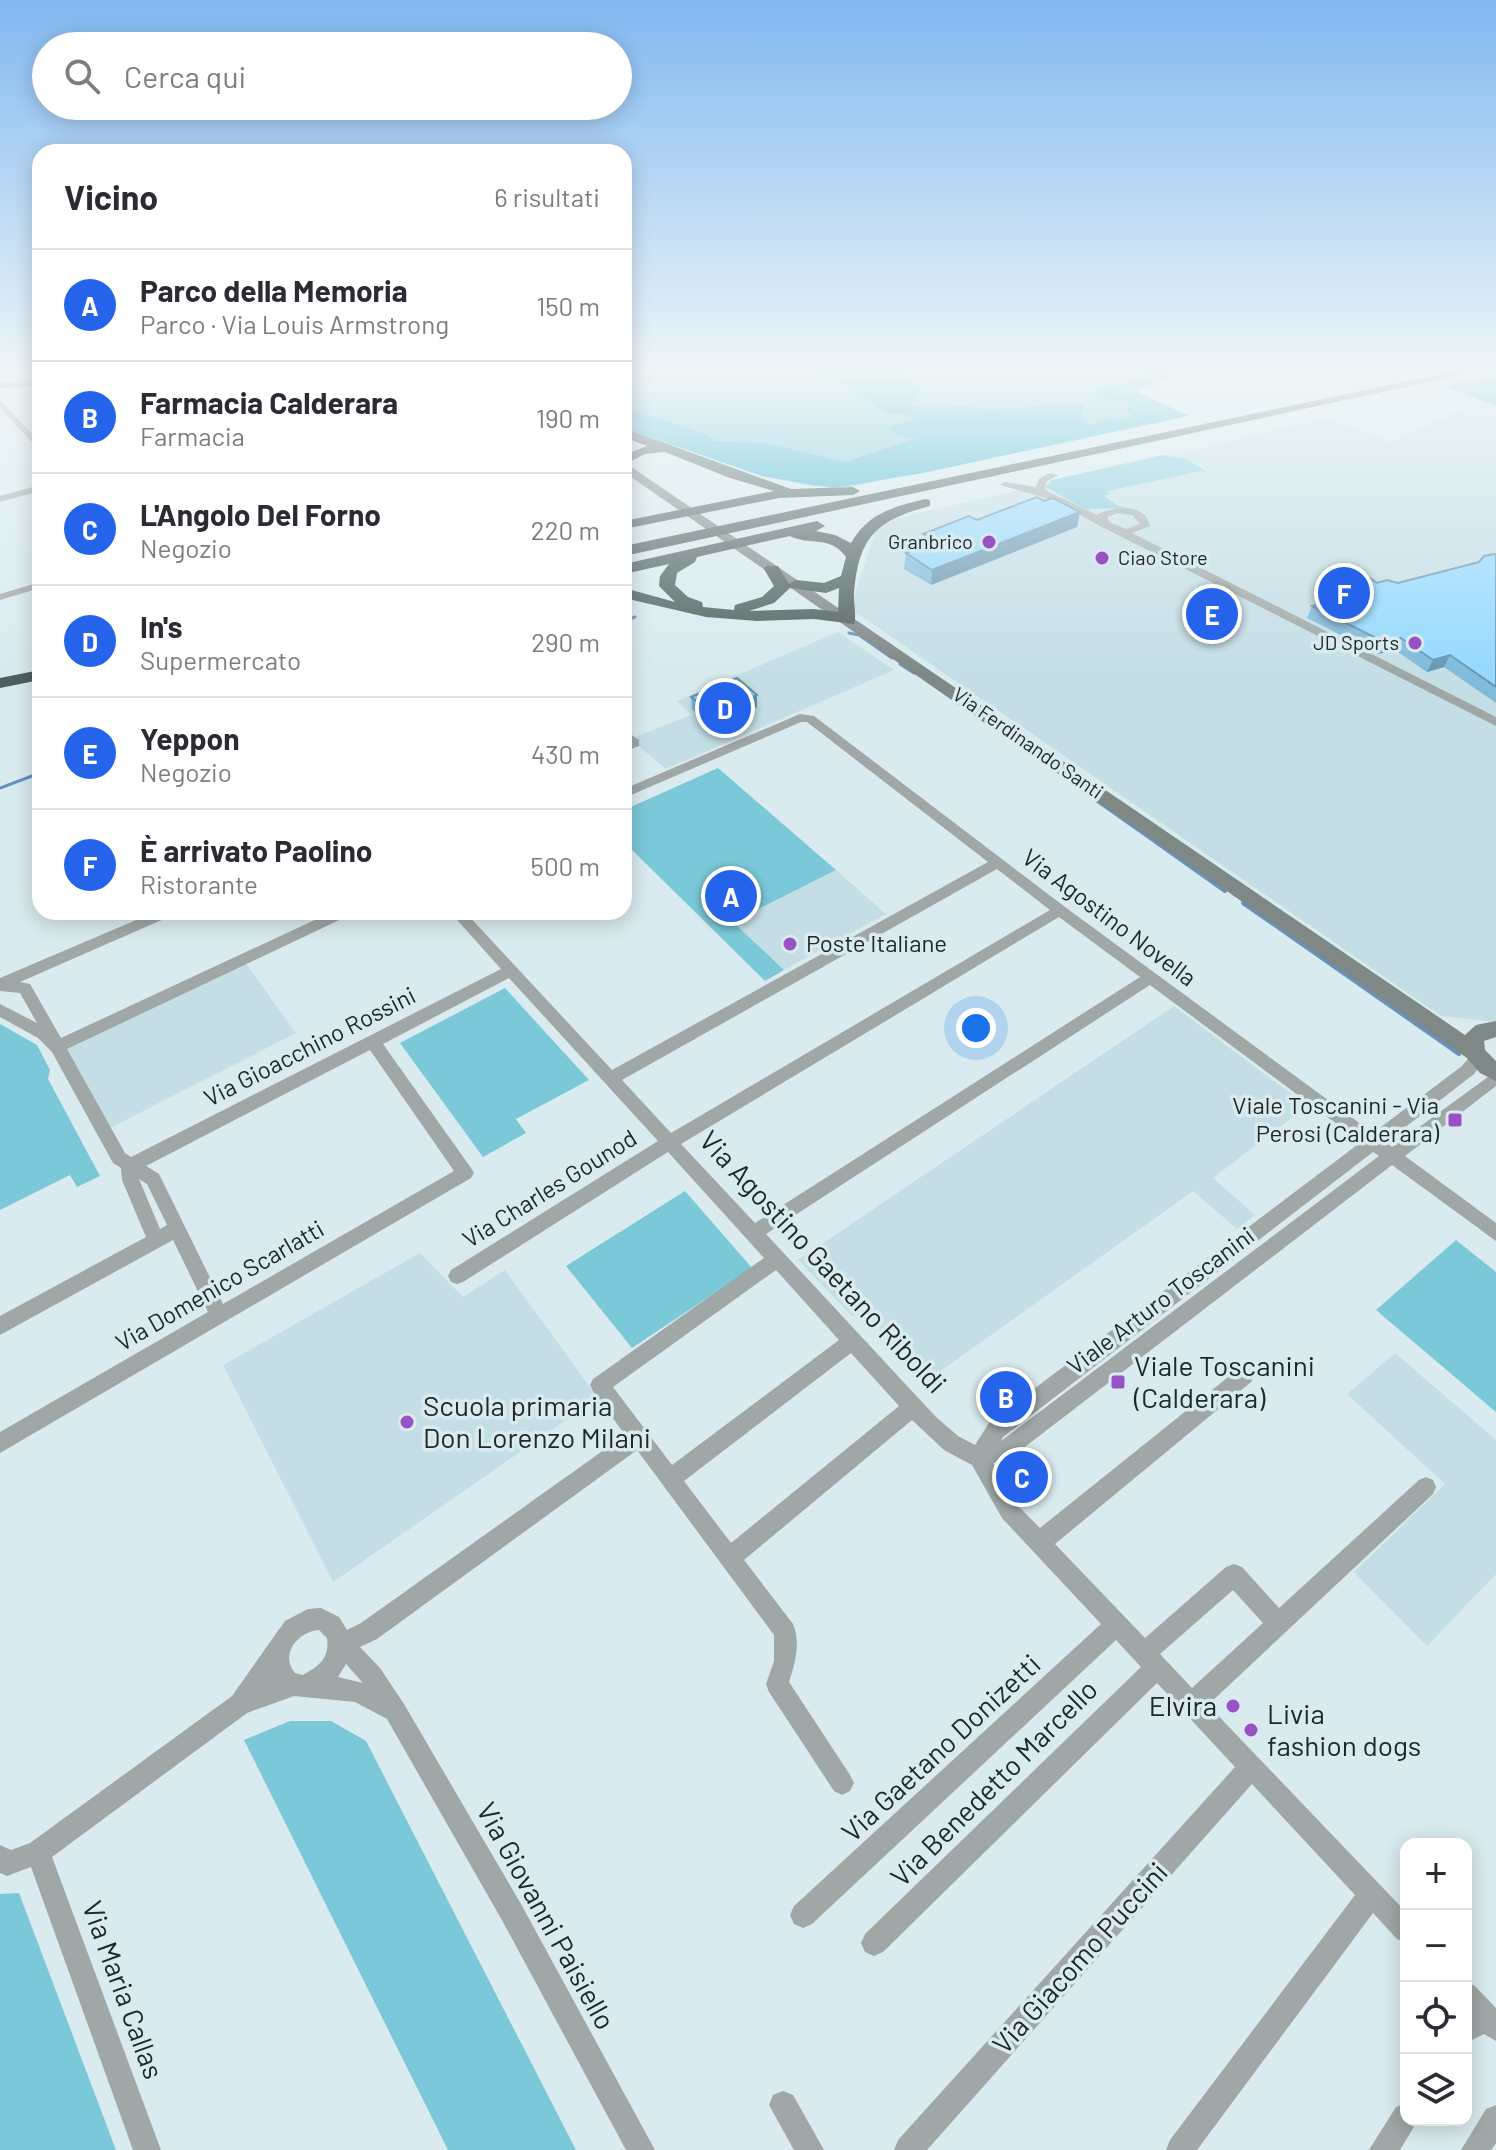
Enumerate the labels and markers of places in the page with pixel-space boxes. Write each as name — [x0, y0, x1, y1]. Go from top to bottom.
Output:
place label: Granbrico — [888, 529, 973, 553]
marker: Granbrico — [980, 533, 998, 551]
place label: Ciao Store — [1118, 545, 1208, 569]
marker: Ciao Store — [1093, 549, 1111, 567]
pin: F — [1318, 563, 1370, 623]
pin: E — [1186, 584, 1238, 644]
place label: JD Sports — [1313, 630, 1399, 654]
marker: JD Sports — [1406, 634, 1424, 652]
pin: D — [699, 678, 751, 738]
pin: A — [705, 866, 757, 926]
place label: Poste Italiane — [806, 928, 947, 957]
marker: Poste Italiane — [781, 935, 799, 953]
place label: Viale Toscanini - Via Perosi (Calderara) — [1232, 1090, 1440, 1147]
marker: Viale Toscanini - Via Perosi (Calderara) — [1446, 1111, 1464, 1129]
place label: Viale Toscanini (Calderara) — [1133, 1348, 1315, 1414]
pin: B — [980, 1367, 1032, 1427]
marker: Viale Toscanini (Calderara) — [1109, 1373, 1127, 1391]
place label: Scuola primaria Don Lorenzo Milani — [423, 1388, 651, 1454]
marker: Scuola primaria Don Lorenzo Milani — [398, 1413, 416, 1431]
pin: C — [996, 1447, 1048, 1507]
place label: Elvira — [1149, 1688, 1217, 1722]
place label: Livia fashion dogs — [1267, 1696, 1421, 1762]
marker: Elvira — [1224, 1697, 1242, 1715]
marker: Livia fashion dogs — [1242, 1721, 1260, 1739]

